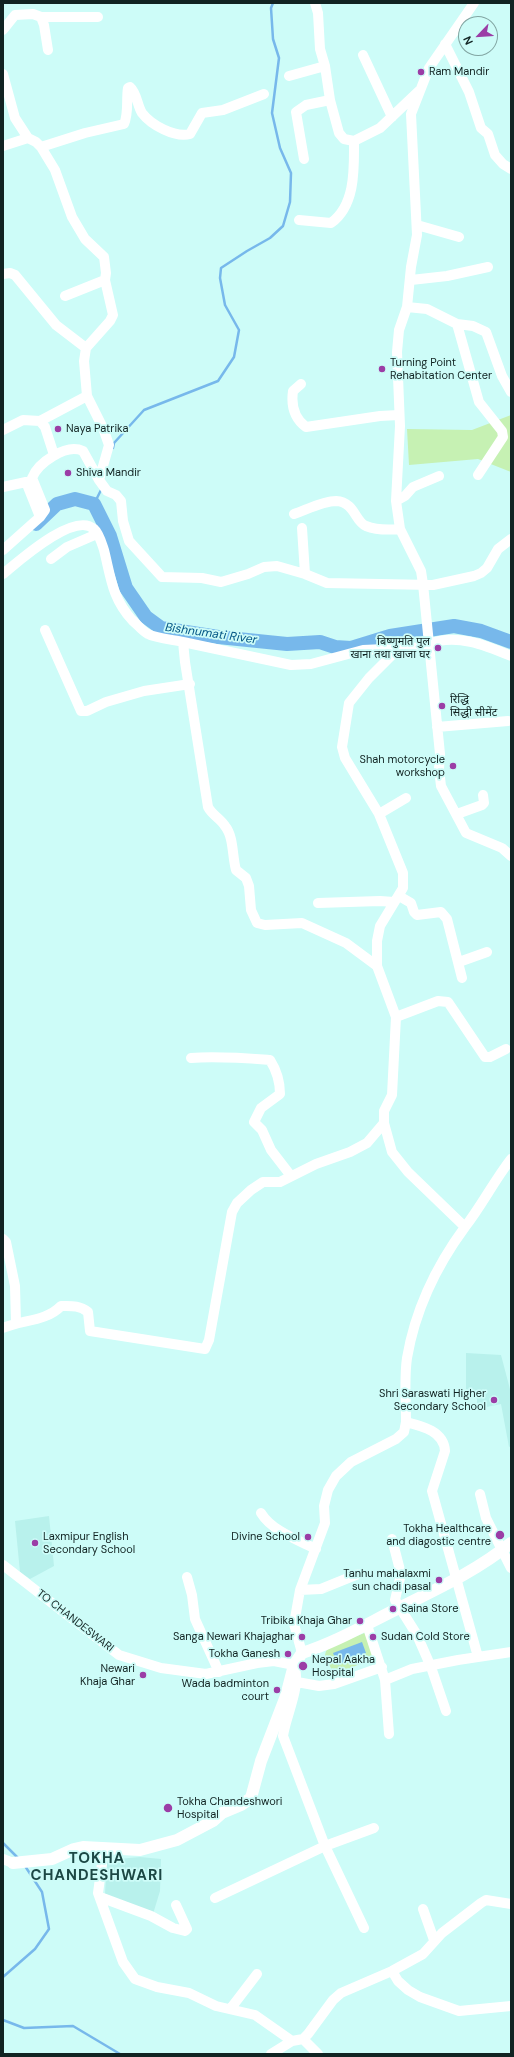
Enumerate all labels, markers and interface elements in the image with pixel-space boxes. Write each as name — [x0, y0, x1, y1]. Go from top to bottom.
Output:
north arrow — [458, 16, 498, 56]
text: N — [460, 34, 476, 47]
place label: Ram Mandir — [429, 65, 489, 79]
marker: Ram Mandir — [416, 67, 426, 77]
place label: Turning Point Rehabitation Center — [390, 356, 492, 382]
marker: Turning Point Rehabitation Center — [377, 364, 387, 374]
place label: Naya Patrika — [66, 422, 129, 436]
marker: Naya Patrika — [53, 424, 63, 434]
place label: Shiva Mandir — [76, 466, 141, 480]
marker: Shiva Mandir — [63, 468, 73, 478]
water label: Bishnumati River — [164, 620, 258, 648]
place label: बिष्णुमति पुल खाना तथा खाजा घर — [350, 635, 430, 661]
marker: बिष्णुमति पुल खाना तथा खाजा घर — [433, 643, 443, 653]
place label: रिद्धि सिद्धी सीमेंट — [450, 693, 497, 719]
marker: रिद्धि सिद्धी सीमेंट — [437, 701, 447, 711]
place label: Shah motorcycle workshop — [360, 753, 445, 779]
marker: Shah motorcycle workshop — [448, 761, 458, 771]
place label: Shri Saraswati Higher Secondary School — [379, 1387, 486, 1413]
marker: Shri Saraswati Higher Secondary School — [489, 1395, 499, 1405]
place label: Tokha Healthcare and diagostic centre — [386, 1522, 491, 1548]
marker: Tokha Healthcare and diagostic centre — [494, 1529, 506, 1541]
place label: Laxmipur English Secondary School — [43, 1530, 135, 1556]
place label: Divine School — [231, 1530, 300, 1544]
marker: Divine School — [303, 1532, 313, 1542]
marker: Laxmipur English Secondary School — [30, 1538, 40, 1548]
place label: Tanhu mahalaxmi sun chadi pasal — [343, 1567, 431, 1593]
marker: Tanhu mahalaxmi sun chadi pasal — [434, 1575, 444, 1585]
street label: TO CHANDESWARI — [34, 1587, 116, 1655]
place label: Saina Store — [401, 1602, 458, 1616]
marker: Saina Store — [388, 1604, 398, 1614]
place label: Tribika Khaja Ghar — [261, 1614, 352, 1628]
marker: Tribika Khaja Ghar — [355, 1616, 365, 1626]
place label: Sanga Newari Khajaghar — [173, 1630, 294, 1644]
place label: Sudan Cold Store — [381, 1630, 470, 1644]
marker: Sanga Newari Khajaghar — [297, 1632, 307, 1642]
marker: Sudan Cold Store — [368, 1632, 378, 1642]
place label: Tokha Ganesh — [209, 1647, 280, 1661]
marker: Tokha Ganesh — [283, 1649, 293, 1659]
place label: Nepal Aakha Hospital — [312, 1653, 375, 1679]
marker: Nepal Aakha Hospital — [297, 1660, 309, 1672]
place label: Newari Khaja Ghar — [80, 1662, 135, 1688]
marker: Newari Khaja Ghar — [138, 1670, 148, 1680]
place label: Wada badminton court — [182, 1677, 269, 1703]
marker: Wada badminton court — [272, 1685, 282, 1695]
place label: Tokha Chandeshwori Hospital — [177, 1795, 282, 1821]
marker: Tokha Chandeshwori Hospital — [162, 1802, 174, 1814]
district label: TOKHA CHANDESHWARI — [31, 1850, 163, 1885]

